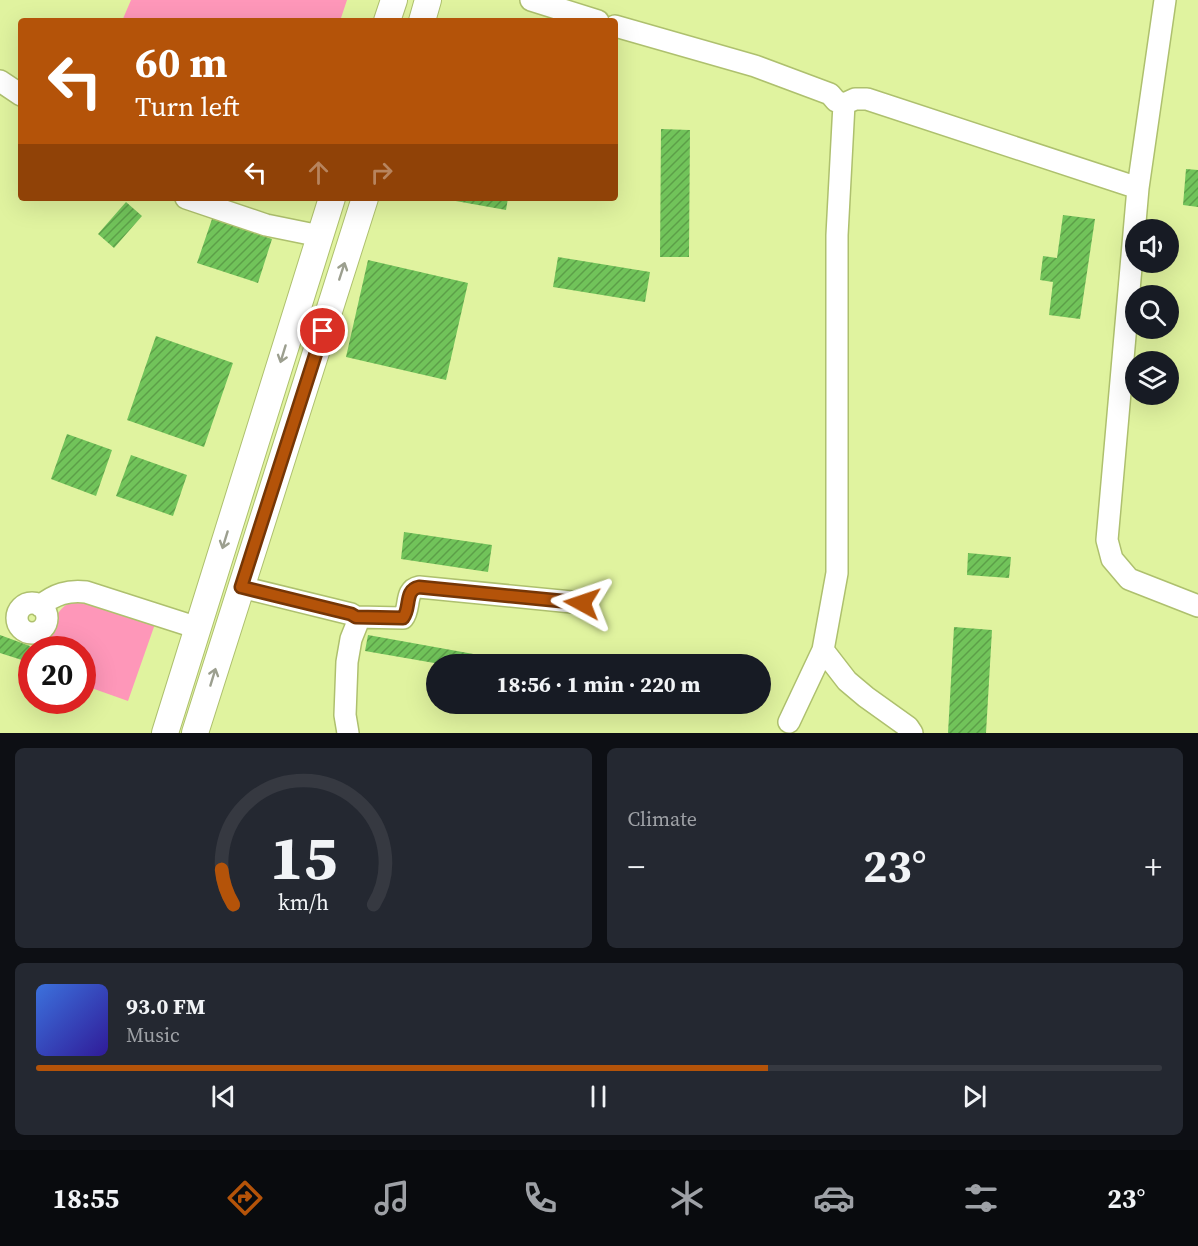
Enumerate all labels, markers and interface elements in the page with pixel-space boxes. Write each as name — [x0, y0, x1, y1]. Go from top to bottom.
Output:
text: 60 m — [135, 33, 228, 91]
icon: left — [36, 42, 114, 120]
text: Turn left — [135, 88, 239, 125]
icon: left — [239, 156, 272, 189]
icon: ahead — [302, 156, 335, 189]
icon: right — [365, 156, 398, 189]
map controls — [1125, 219, 1179, 405]
button: sound — [1125, 219, 1179, 273]
one-way arrow — [337, 262, 348, 281]
button: search — [1125, 285, 1179, 339]
pin — [297, 305, 348, 356]
icon: arrive — [306, 314, 339, 347]
one-way arrow — [277, 344, 288, 363]
button: layers — [1125, 351, 1179, 405]
one-way arrow — [219, 530, 230, 549]
position arrow — [550, 571, 614, 635]
speed limit sign: 20 — [18, 636, 96, 714]
one-way arrow — [208, 668, 219, 687]
text: 18:56 · 1 min · 220 m — [497, 669, 700, 699]
text: Climate — [628, 805, 697, 833]
text: 15 — [269, 814, 337, 900]
text: 23° — [863, 835, 927, 897]
text: − — [628, 844, 645, 889]
text: + — [1144, 844, 1162, 889]
text: km/h — [278, 888, 329, 917]
text: 93.0 FM — [126, 991, 205, 1021]
text: Music — [126, 1021, 180, 1049]
icon: previous — [207, 1080, 240, 1113]
icon: pause — [582, 1080, 615, 1113]
icon: next — [958, 1080, 991, 1113]
icon: directions — [224, 1177, 266, 1219]
icon: music — [371, 1177, 413, 1219]
icon: phone — [519, 1177, 561, 1219]
icon: climate — [666, 1177, 708, 1219]
icon: car — [813, 1177, 855, 1219]
icon: filters — [960, 1177, 1002, 1219]
text: 18:55 — [53, 1180, 119, 1217]
text: 23° — [1107, 1180, 1145, 1217]

